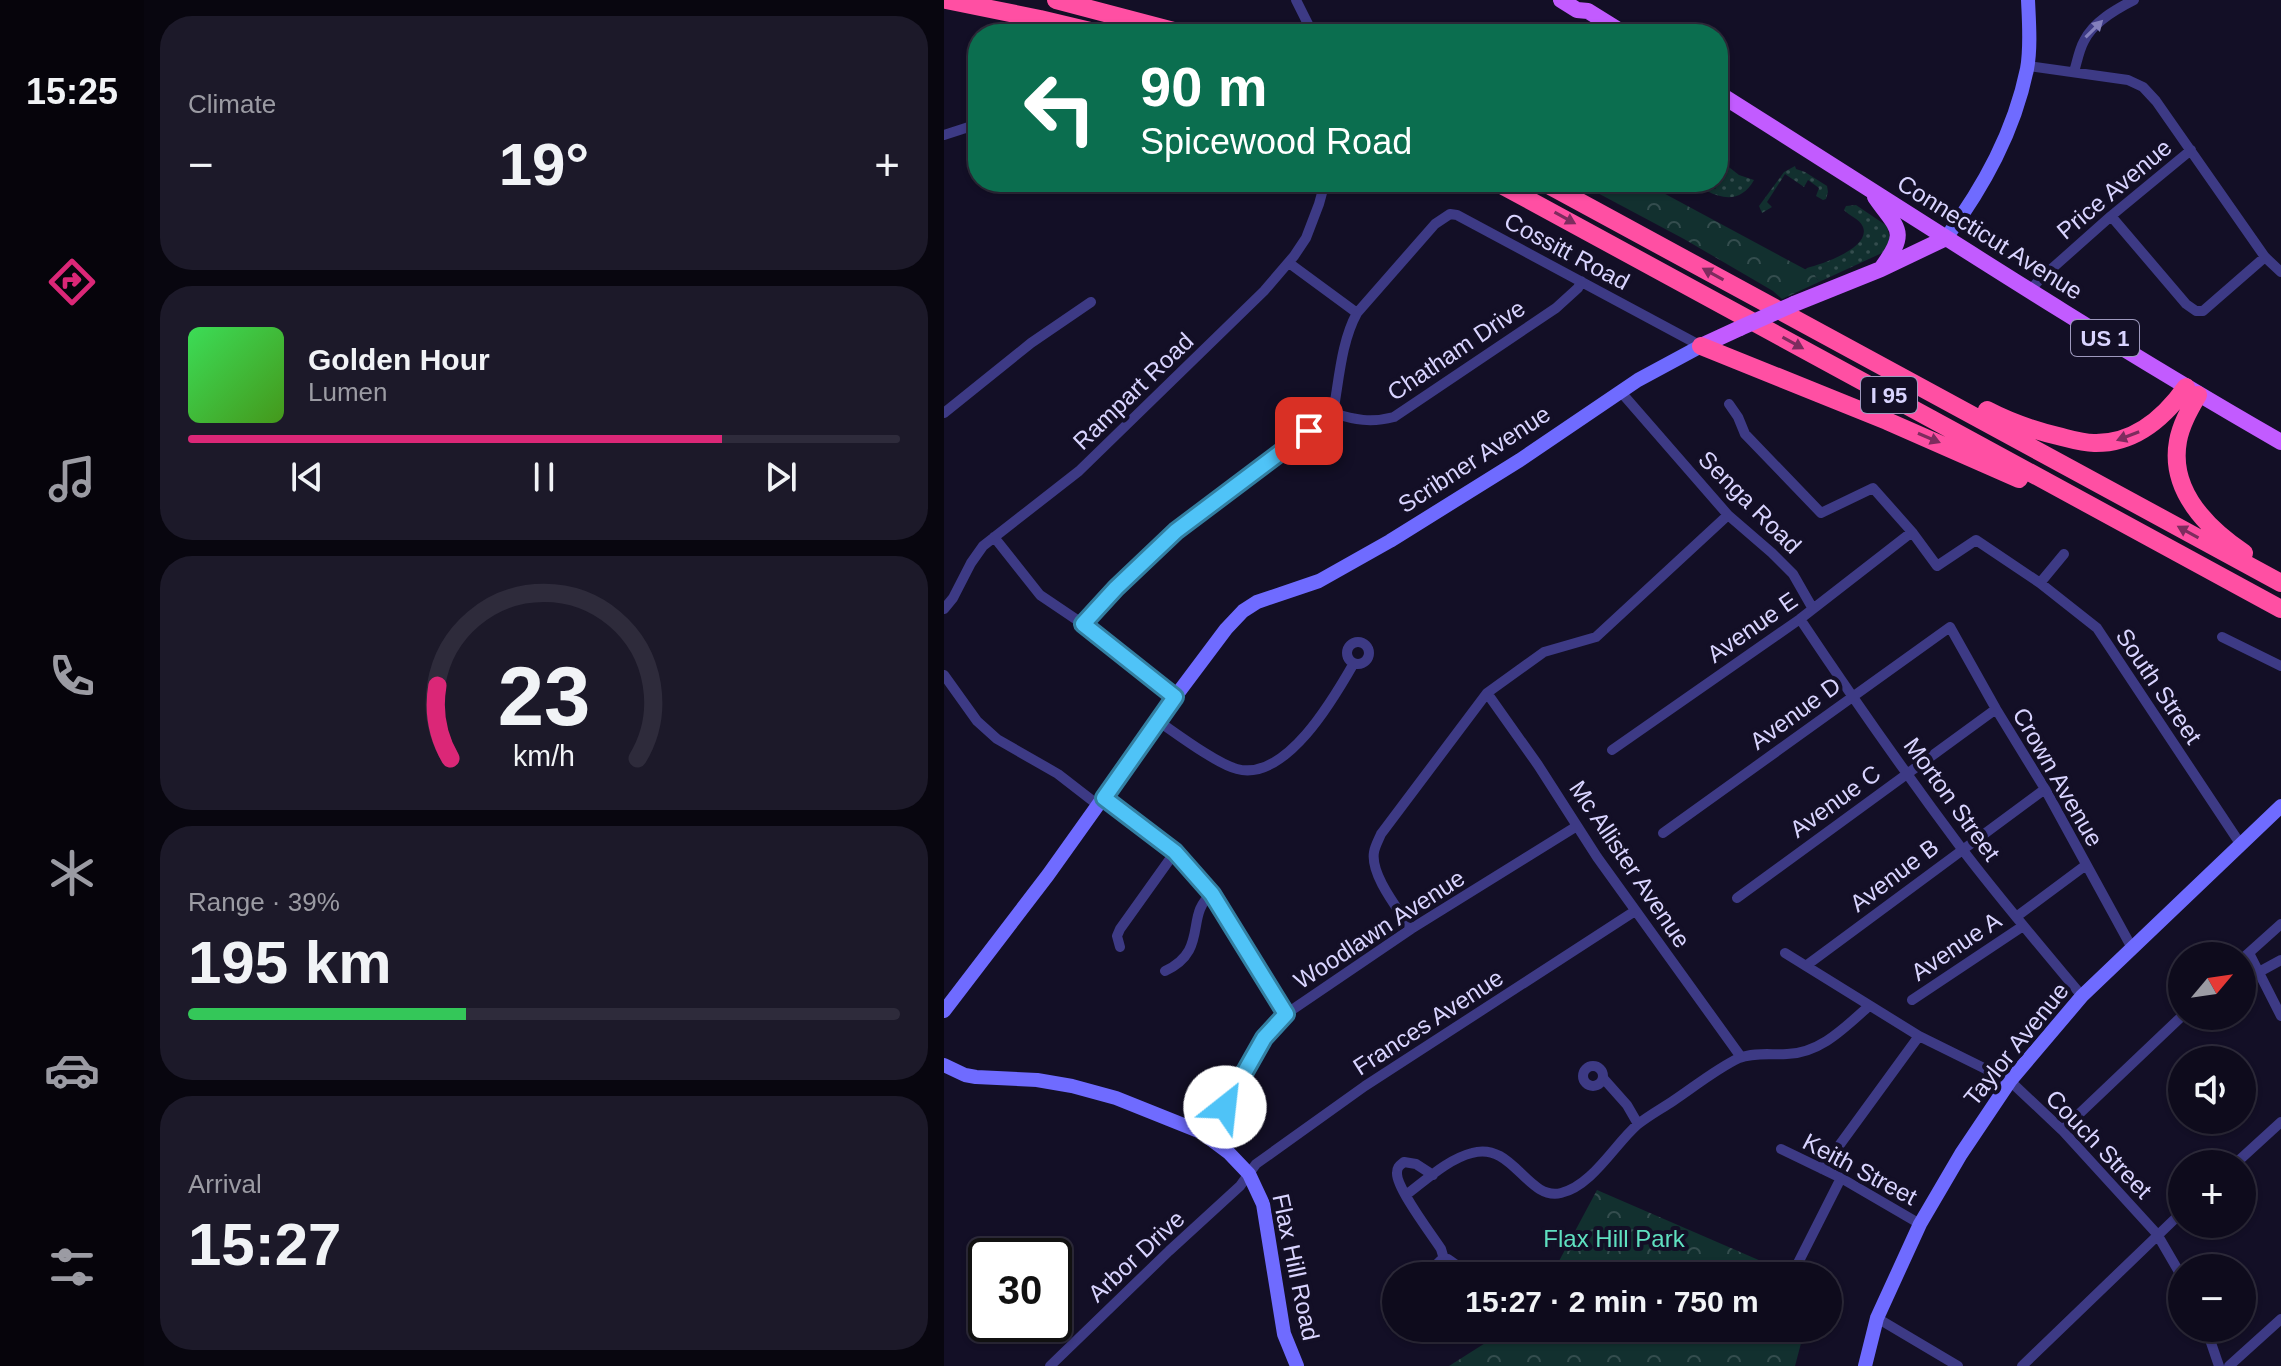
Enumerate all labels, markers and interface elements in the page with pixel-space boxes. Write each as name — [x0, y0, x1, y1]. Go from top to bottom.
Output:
one-way arrow — [2085, 19, 2104, 38]
text: 90 m — [1140, 55, 1268, 118]
icon: left — [1008, 56, 1112, 160]
text: 15:25 — [26, 71, 118, 112]
text: Climate — [188, 89, 276, 119]
text: Spicewood Road — [1140, 121, 1412, 162]
text: 19° — [499, 131, 589, 198]
street label: Price Avenue — [2051, 133, 2177, 245]
text: − — [188, 140, 214, 189]
text: + — [874, 140, 900, 189]
street label: Connecticut Avenue — [1893, 169, 2087, 305]
street label: Cossitt Road — [1500, 207, 1634, 295]
one-way arrow — [1554, 211, 1576, 225]
icon: directions — [44, 254, 100, 310]
one-way arrow — [1702, 268, 1725, 281]
street label: Chatham Drive — [1382, 294, 1530, 406]
road number: US 1 — [2071, 320, 2139, 356]
street label: Rampart Road — [1067, 327, 1199, 455]
one-way arrow — [1782, 336, 1805, 350]
text: Golden Hour — [308, 343, 490, 376]
text: Lumen — [308, 377, 388, 407]
road number: I 95 — [1861, 377, 1917, 413]
pin — [1275, 397, 1343, 465]
street label: Scribner Avenue — [1393, 400, 1555, 518]
icon: arrive — [1287, 409, 1331, 453]
one-way arrow — [2116, 430, 2140, 443]
one-way arrow — [1917, 432, 1941, 445]
street label: Senga Road — [1693, 445, 1807, 559]
icon: music — [44, 451, 100, 507]
icon: previous — [285, 455, 329, 499]
icon: pause — [522, 455, 566, 499]
icon: next — [759, 455, 803, 499]
one-way arrow — [2177, 526, 2199, 540]
street label: Avenue E — [1702, 586, 1802, 668]
street label: South Street — [2111, 623, 2208, 749]
icon: phone — [44, 648, 100, 704]
text: 23 — [498, 650, 590, 743]
street label: Avenue D — [1745, 671, 1845, 755]
street label: Crown Avenue — [2007, 703, 2109, 851]
street label: Morton Street — [1898, 732, 2006, 866]
text: km/h — [513, 740, 575, 772]
street label: Avenue C — [1785, 759, 1885, 843]
street label: Mc Allister Avenue — [1564, 775, 1696, 953]
street label: Avenue B — [1844, 833, 1944, 917]
icon: climate — [44, 845, 100, 901]
street label: Woodlawn Avenue — [1289, 864, 1469, 994]
text: Range · 39% — [188, 887, 340, 917]
street label: Avenue A — [1906, 906, 2006, 986]
text: 195 km — [188, 929, 392, 996]
north arrow — [2168, 942, 2256, 1030]
map controls — [2168, 942, 2256, 1342]
street label: Frances Avenue — [1348, 964, 1508, 1080]
street label: Taylor Avenue — [1958, 977, 2074, 1111]
icon: car — [44, 1042, 100, 1098]
button: sound — [2168, 1046, 2256, 1134]
position arrow — [1183, 1065, 1267, 1149]
street label: Couch Street — [2041, 1084, 2158, 1204]
street label: Keith Street — [1798, 1128, 1922, 1211]
button: + — [2168, 1150, 2256, 1238]
text: Arrival — [188, 1169, 262, 1199]
street label: Flax Hill Road — [1267, 1191, 1325, 1343]
street label: Arbor Drive — [1082, 1205, 1190, 1307]
text: 15:27 — [188, 1211, 341, 1278]
park label: Flax Hill Park — [1543, 1225, 1686, 1252]
speed limit sign: 30 — [968, 1238, 1072, 1342]
icon: filters — [44, 1239, 100, 1295]
button: − — [2168, 1254, 2256, 1342]
text: 15:27 · 2 min · 750 m — [1465, 1285, 1759, 1318]

